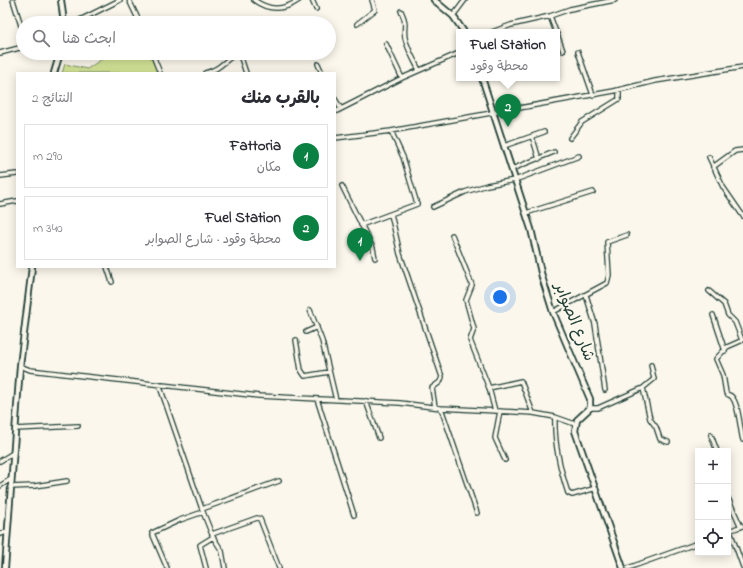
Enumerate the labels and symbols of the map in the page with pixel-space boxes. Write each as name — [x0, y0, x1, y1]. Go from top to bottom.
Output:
pin: 2 — [495, 94, 521, 127]
pin: 1 — [347, 228, 373, 261]
street label: شارع الصوابر — [547, 277, 601, 365]
your location — [490, 287, 510, 307]

